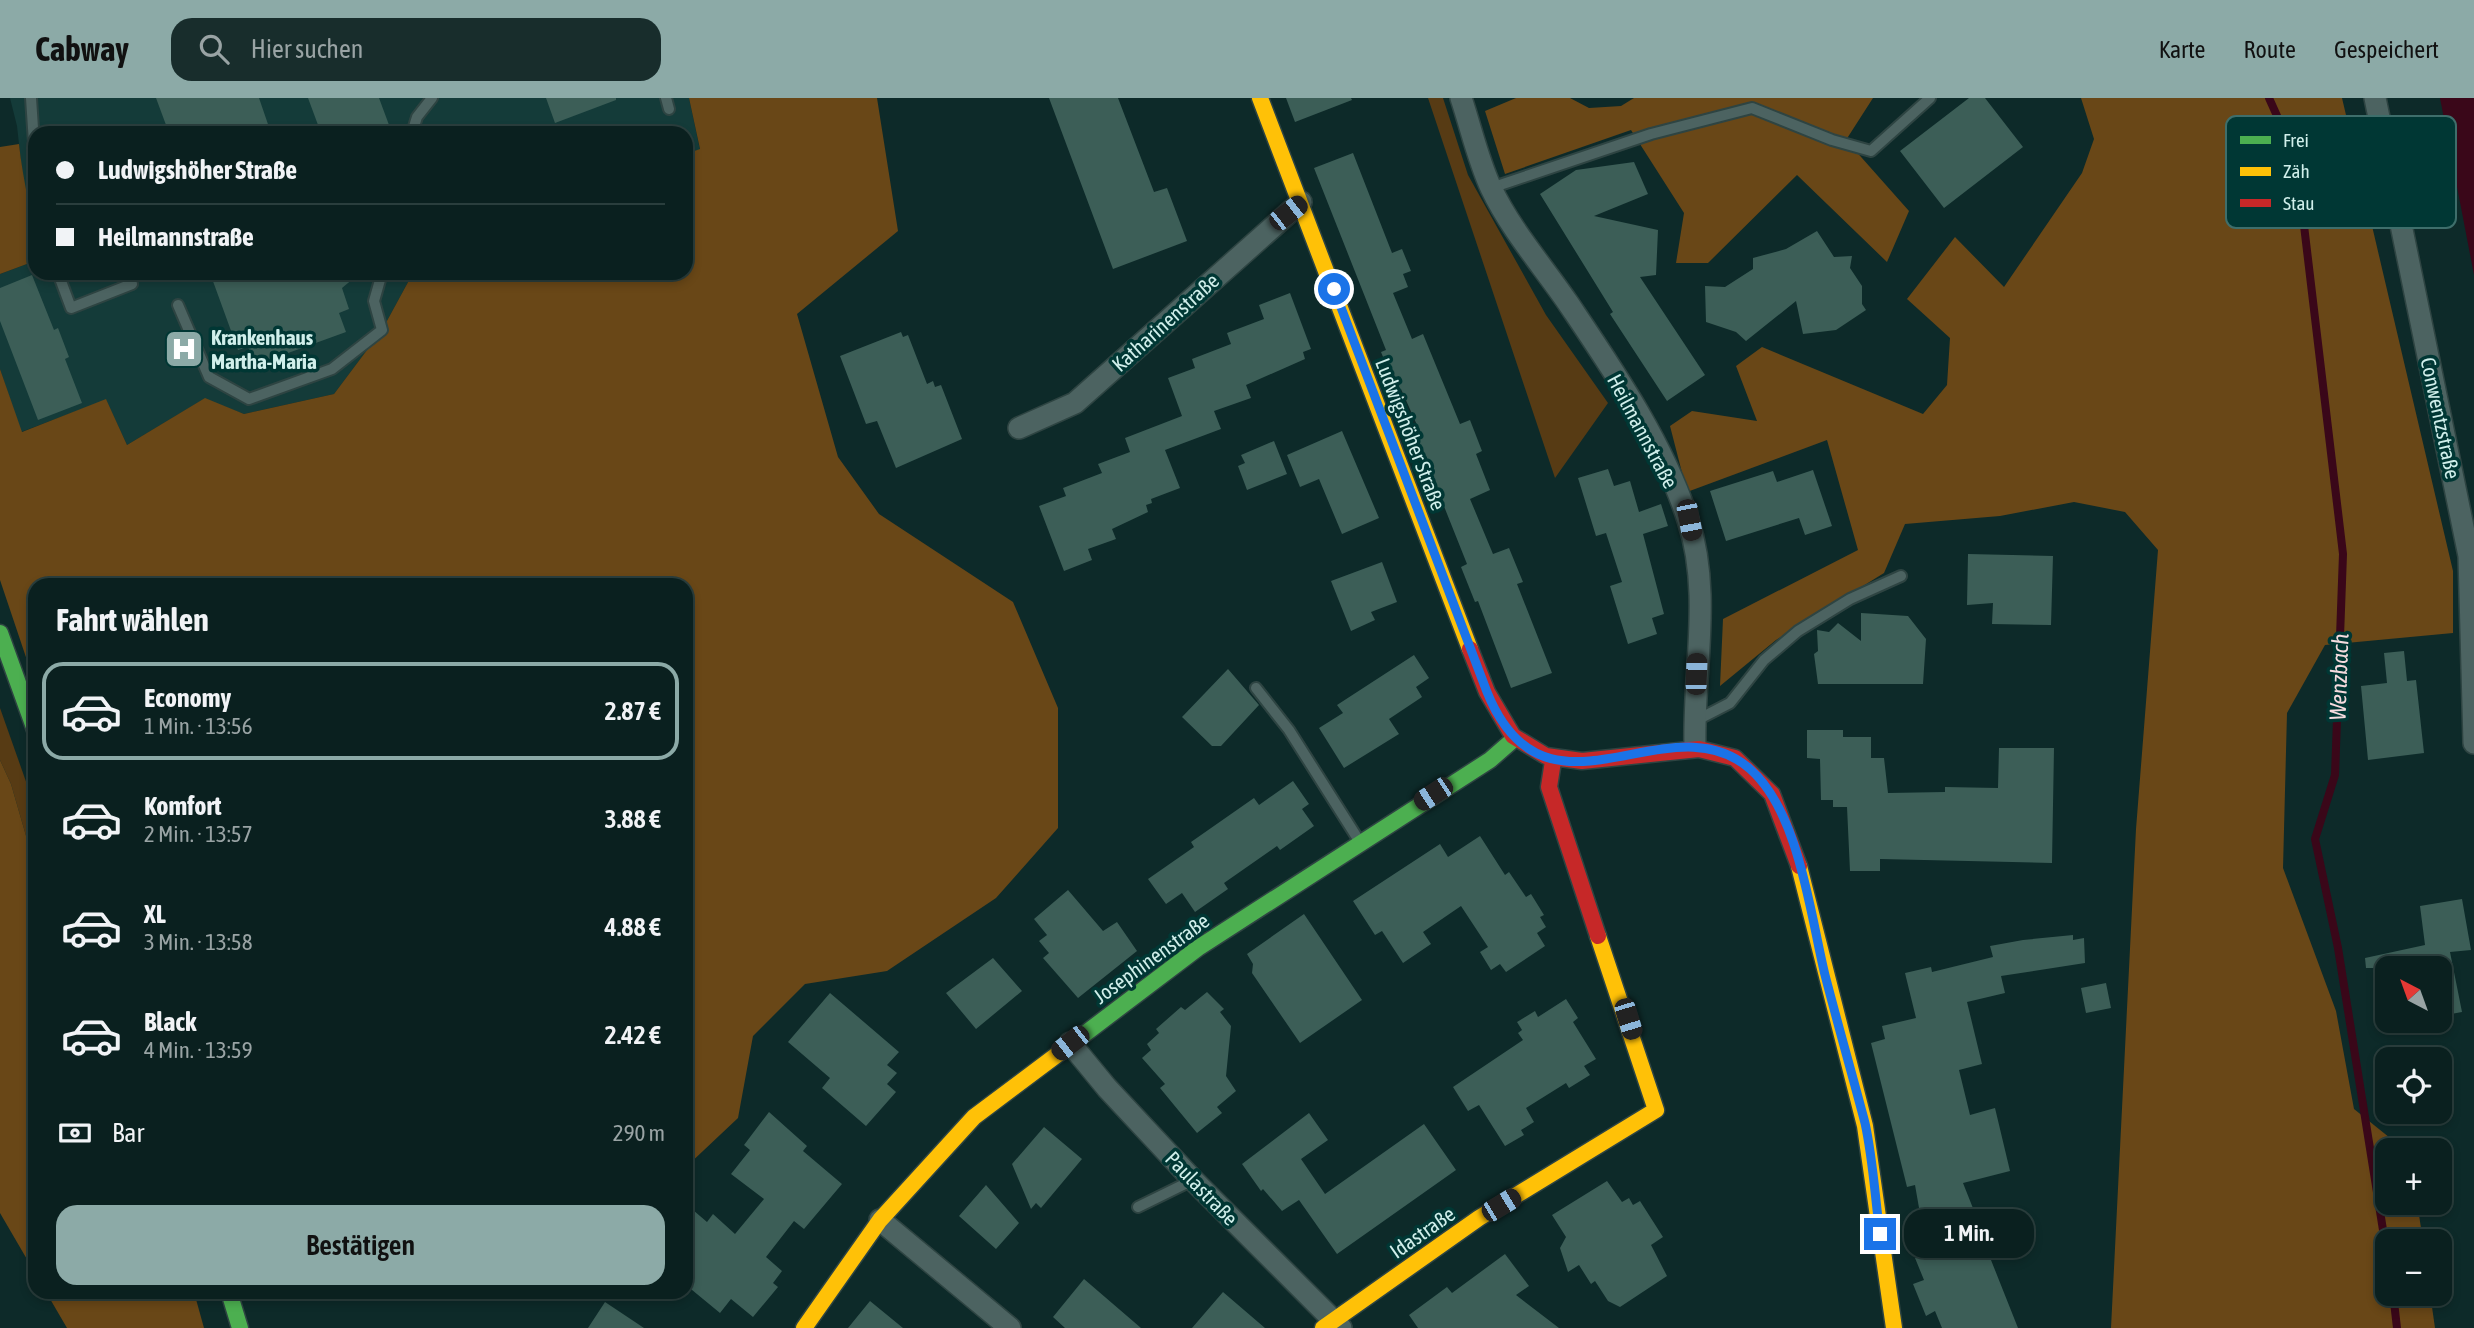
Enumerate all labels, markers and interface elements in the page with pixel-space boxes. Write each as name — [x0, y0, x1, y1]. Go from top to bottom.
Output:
search box — [171, 18, 661, 81]
text: Cabway — [35, 30, 129, 68]
icon: search — [195, 30, 233, 68]
text: Hier suchen — [251, 34, 363, 64]
text: Karte — [2159, 36, 2205, 63]
text: Route — [2243, 36, 2296, 63]
text: Gespeichert — [2334, 36, 2439, 63]
legend — [2226, 116, 2456, 228]
text: Frei — [2283, 129, 2309, 151]
text: Ludwigshöher Straße — [98, 155, 297, 185]
text: Zäh — [2283, 160, 2310, 182]
car — [1265, 192, 1312, 234]
text: Stau — [2283, 192, 2314, 214]
text: Heilmannstraße — [98, 222, 254, 252]
street label: Katharinenstraße — [1107, 268, 1223, 376]
route start — [1318, 273, 1350, 305]
place label: Krankenhaus Martha-Maria — [211, 325, 317, 373]
hospital icon: Krankenhaus Martha-Maria — [163, 328, 205, 370]
street label: Ludwigshöher Straße — [1371, 355, 1451, 513]
street label: Conwentzstraße — [2416, 355, 2466, 481]
street label: Heilmannstraße — [1603, 370, 1683, 492]
car — [1675, 497, 1704, 543]
text: Fahrt wählen — [56, 601, 209, 638]
water label: Wenzbach — [2324, 633, 2354, 721]
car — [1685, 653, 1708, 695]
icon: car — [60, 680, 123, 743]
text: Economy — [144, 683, 231, 713]
text: 2.87 € — [604, 696, 661, 726]
text: 1 Min. · 13:56 — [144, 713, 252, 739]
car — [1410, 774, 1457, 814]
icon: car — [60, 788, 123, 851]
text: Komfort — [144, 791, 221, 821]
text: 3.88 € — [604, 804, 661, 834]
text: 2 Min. · 13:57 — [144, 821, 252, 847]
icon: car — [60, 896, 123, 959]
text: XL — [144, 899, 166, 929]
street label: Josephinenstraße — [1089, 908, 1213, 1008]
text: 4.88 € — [604, 912, 661, 942]
text: 3 Min. · 13:58 — [144, 929, 252, 955]
north arrow — [2375, 956, 2452, 1032]
map controls — [2375, 956, 2452, 1306]
car — [1612, 996, 1645, 1042]
icon: car — [60, 1004, 123, 1067]
text: Black — [144, 1007, 196, 1037]
text: 2.42 € — [604, 1020, 661, 1050]
car — [1047, 1022, 1094, 1064]
text: 4 Min. · 13:59 — [144, 1037, 252, 1063]
button: locate — [2375, 1047, 2452, 1124]
icon: cash — [56, 1114, 94, 1152]
text: Bar — [112, 1118, 144, 1148]
text: 290 m — [613, 1120, 665, 1146]
button: + — [2375, 1138, 2452, 1215]
street label: Paulastraße — [1161, 1146, 1243, 1230]
car — [1478, 1185, 1525, 1225]
street label: Idastraße — [1385, 1201, 1459, 1263]
button: Bestätigen — [56, 1205, 665, 1285]
callout: 1 Min. — [1904, 1210, 2034, 1258]
route end — [1864, 1218, 1896, 1250]
text: 1 Min. — [1944, 1220, 1994, 1246]
button: − — [2375, 1229, 2452, 1306]

